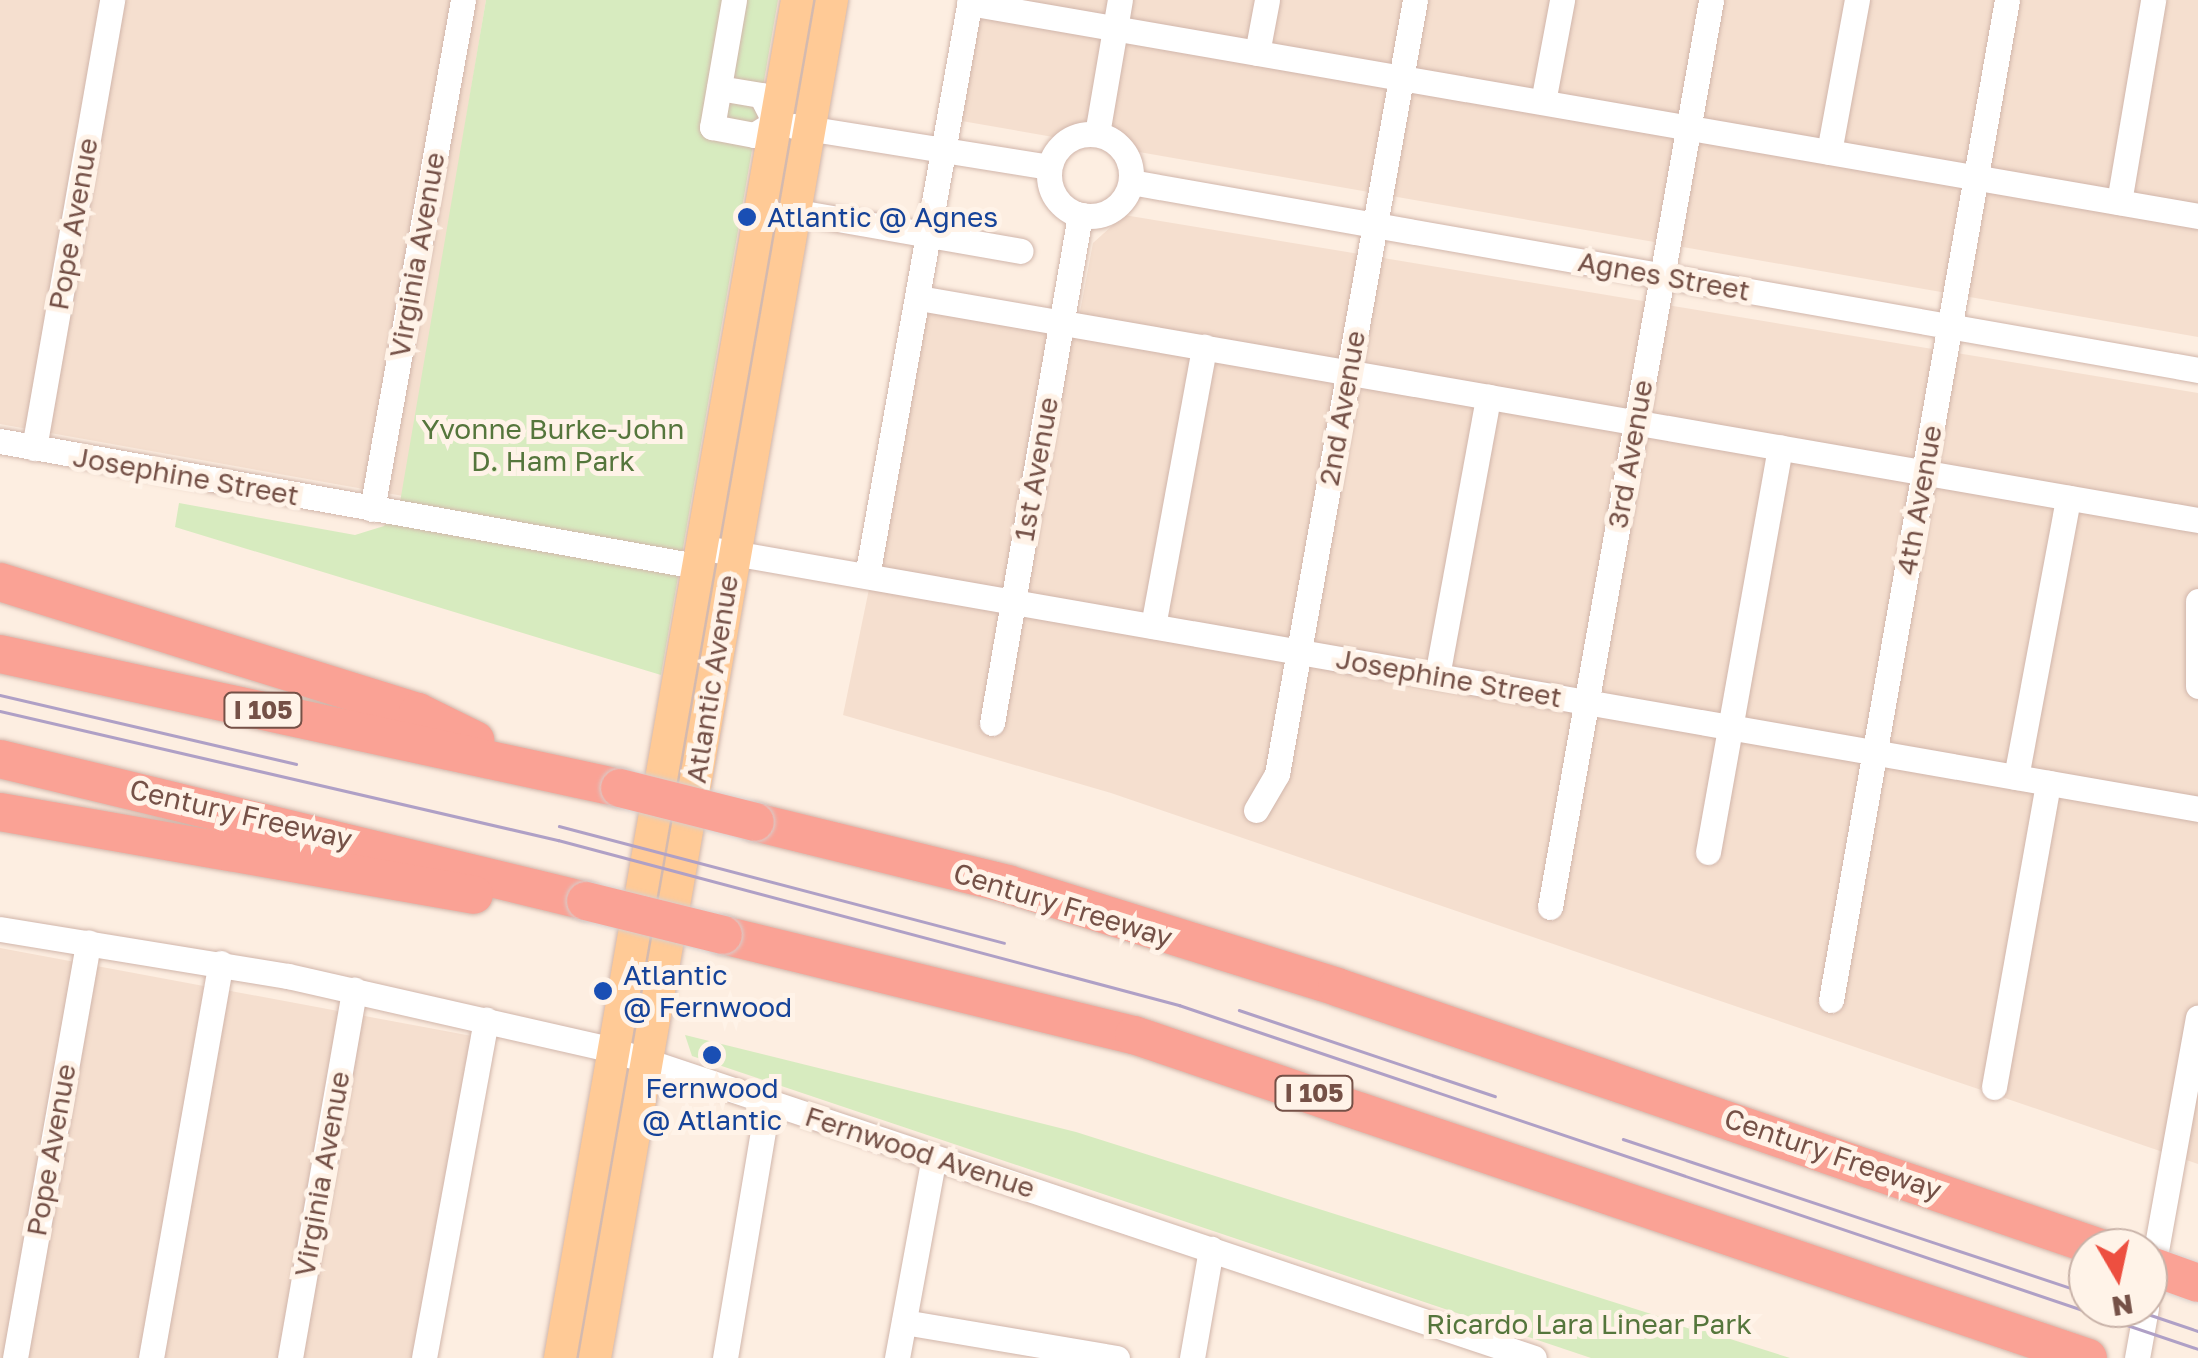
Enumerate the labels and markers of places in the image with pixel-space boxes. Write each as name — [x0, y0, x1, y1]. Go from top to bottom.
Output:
place label: Atlantic @ Agnes — [767, 200, 998, 234]
marker: Atlantic @ Agnes — [736, 206, 758, 228]
place label: Atlantic @ Fernwood — [623, 958, 792, 1024]
marker: Atlantic @ Fernwood — [592, 980, 614, 1002]
marker: Fernwood @ Atlantic — [701, 1044, 723, 1066]
place label: Fernwood @ Atlantic — [642, 1071, 782, 1137]

